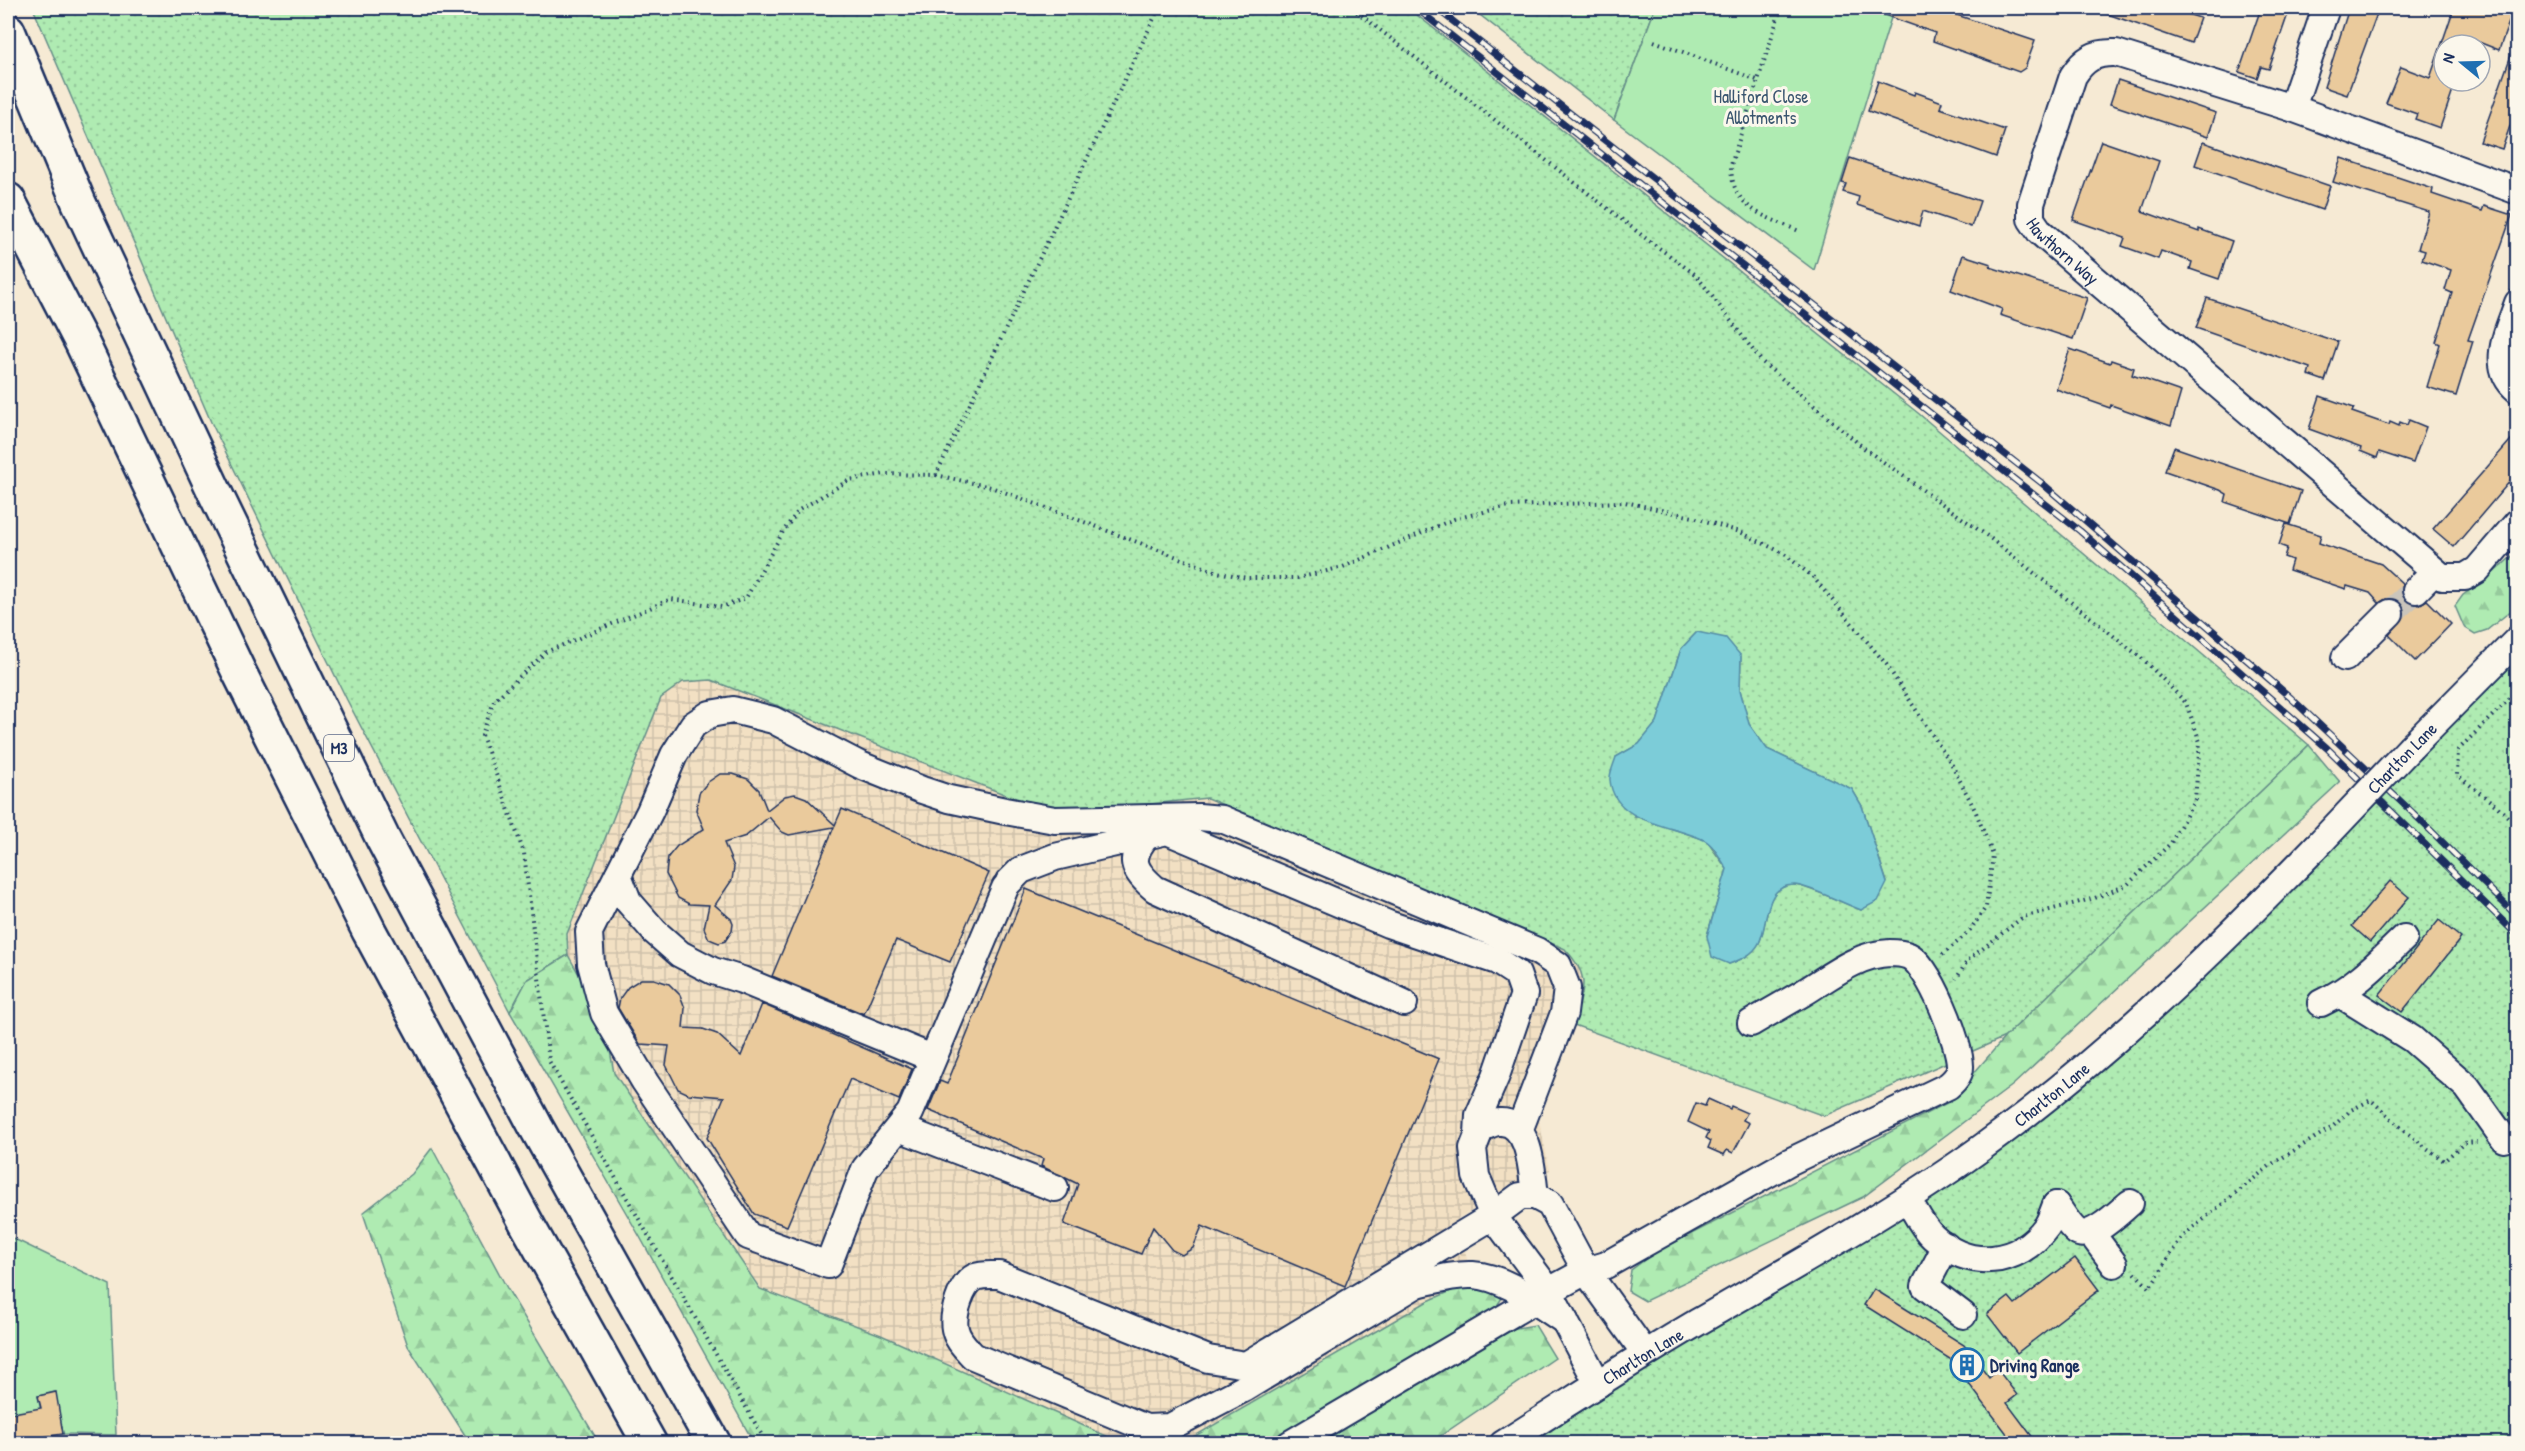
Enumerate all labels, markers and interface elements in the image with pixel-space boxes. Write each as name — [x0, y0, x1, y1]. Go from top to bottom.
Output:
north arrow — [2432, 33, 2492, 93]
text: N — [2436, 50, 2460, 66]
park label: Halliford Close Allotments — [1713, 84, 1809, 130]
street label: Hawthorn Way — [2021, 212, 2105, 290]
street label: Charlton Lane — [2361, 717, 2443, 799]
road number: M3 — [324, 735, 354, 761]
street label: Charlton Lane — [2008, 1056, 2095, 1132]
street label: Charlton Lane — [1597, 1321, 1688, 1390]
building icon: Driving Range — [1949, 1347, 1985, 1383]
place label: Driving Range — [1990, 1353, 2080, 1379]

